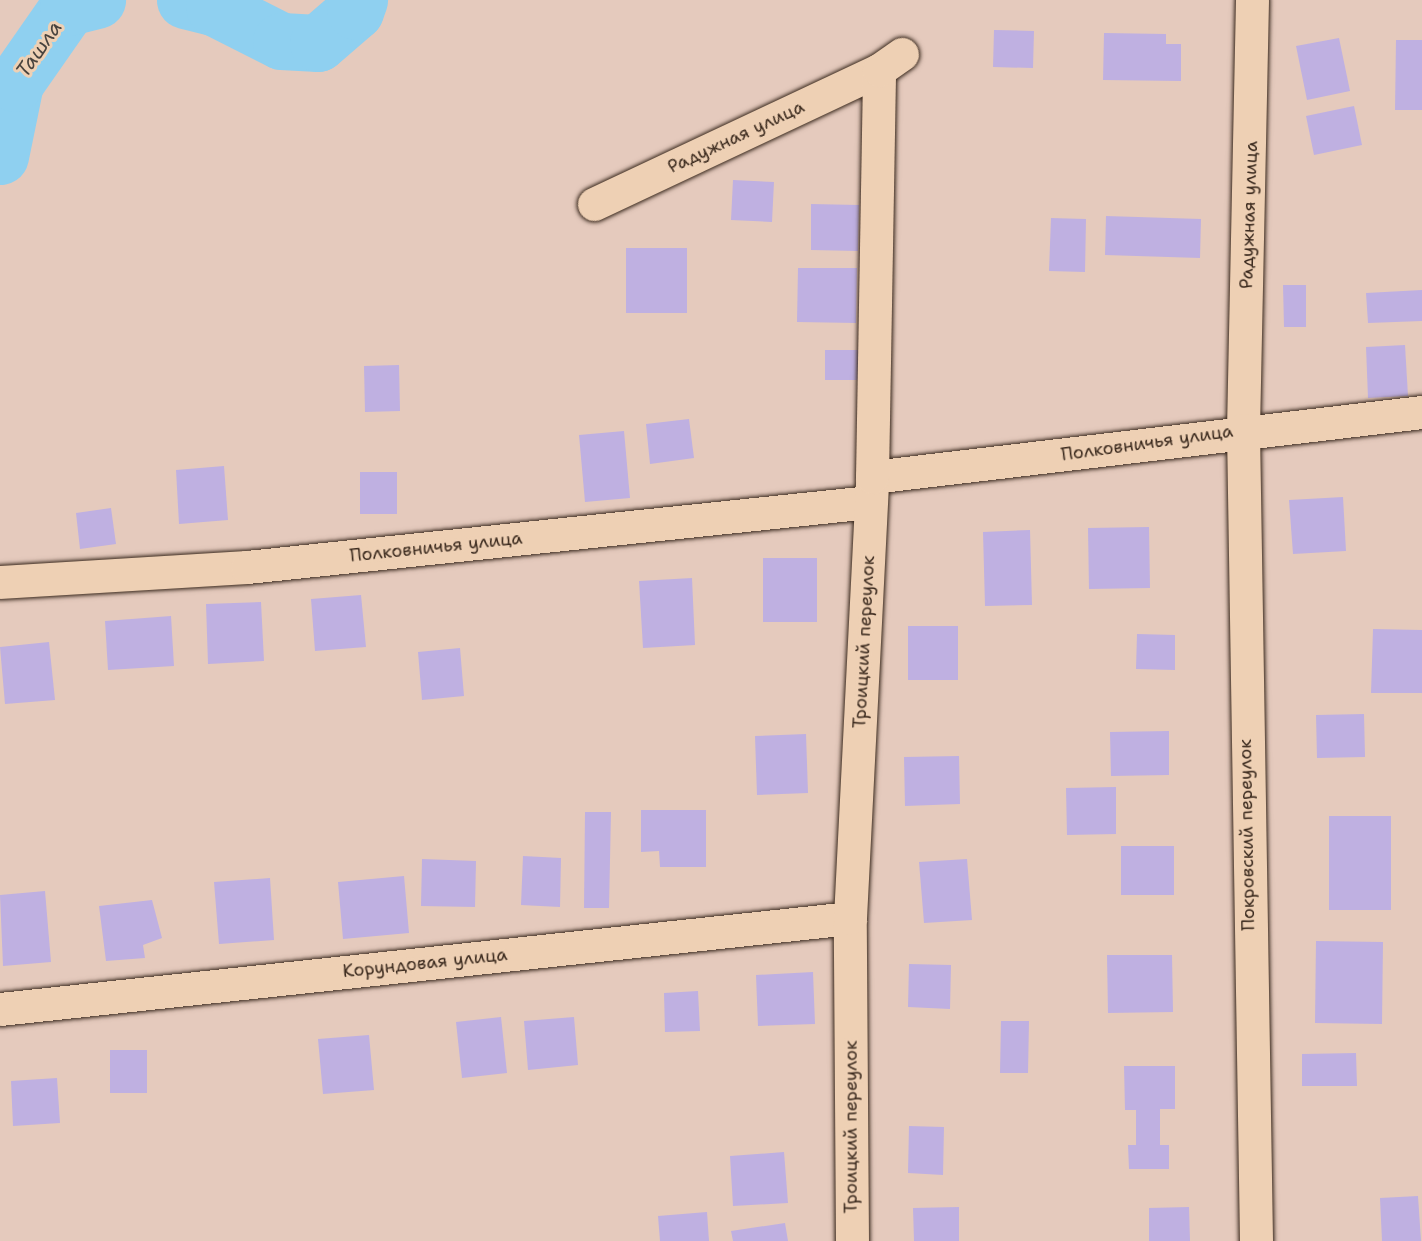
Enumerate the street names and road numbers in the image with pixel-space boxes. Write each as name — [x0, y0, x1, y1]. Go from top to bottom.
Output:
street label: Радужная улица — [664, 96, 808, 178]
street label: Радужная улица — [1236, 141, 1262, 289]
street label: Полковничья улица — [1060, 420, 1234, 466]
street label: Полковничья улица — [349, 527, 523, 567]
street label: Троицкий переулок — [849, 555, 879, 729]
street label: Покровский переулок — [1235, 739, 1259, 931]
street label: Корундовая улица — [342, 944, 508, 982]
street label: Троицкий переулок — [840, 1040, 862, 1214]

